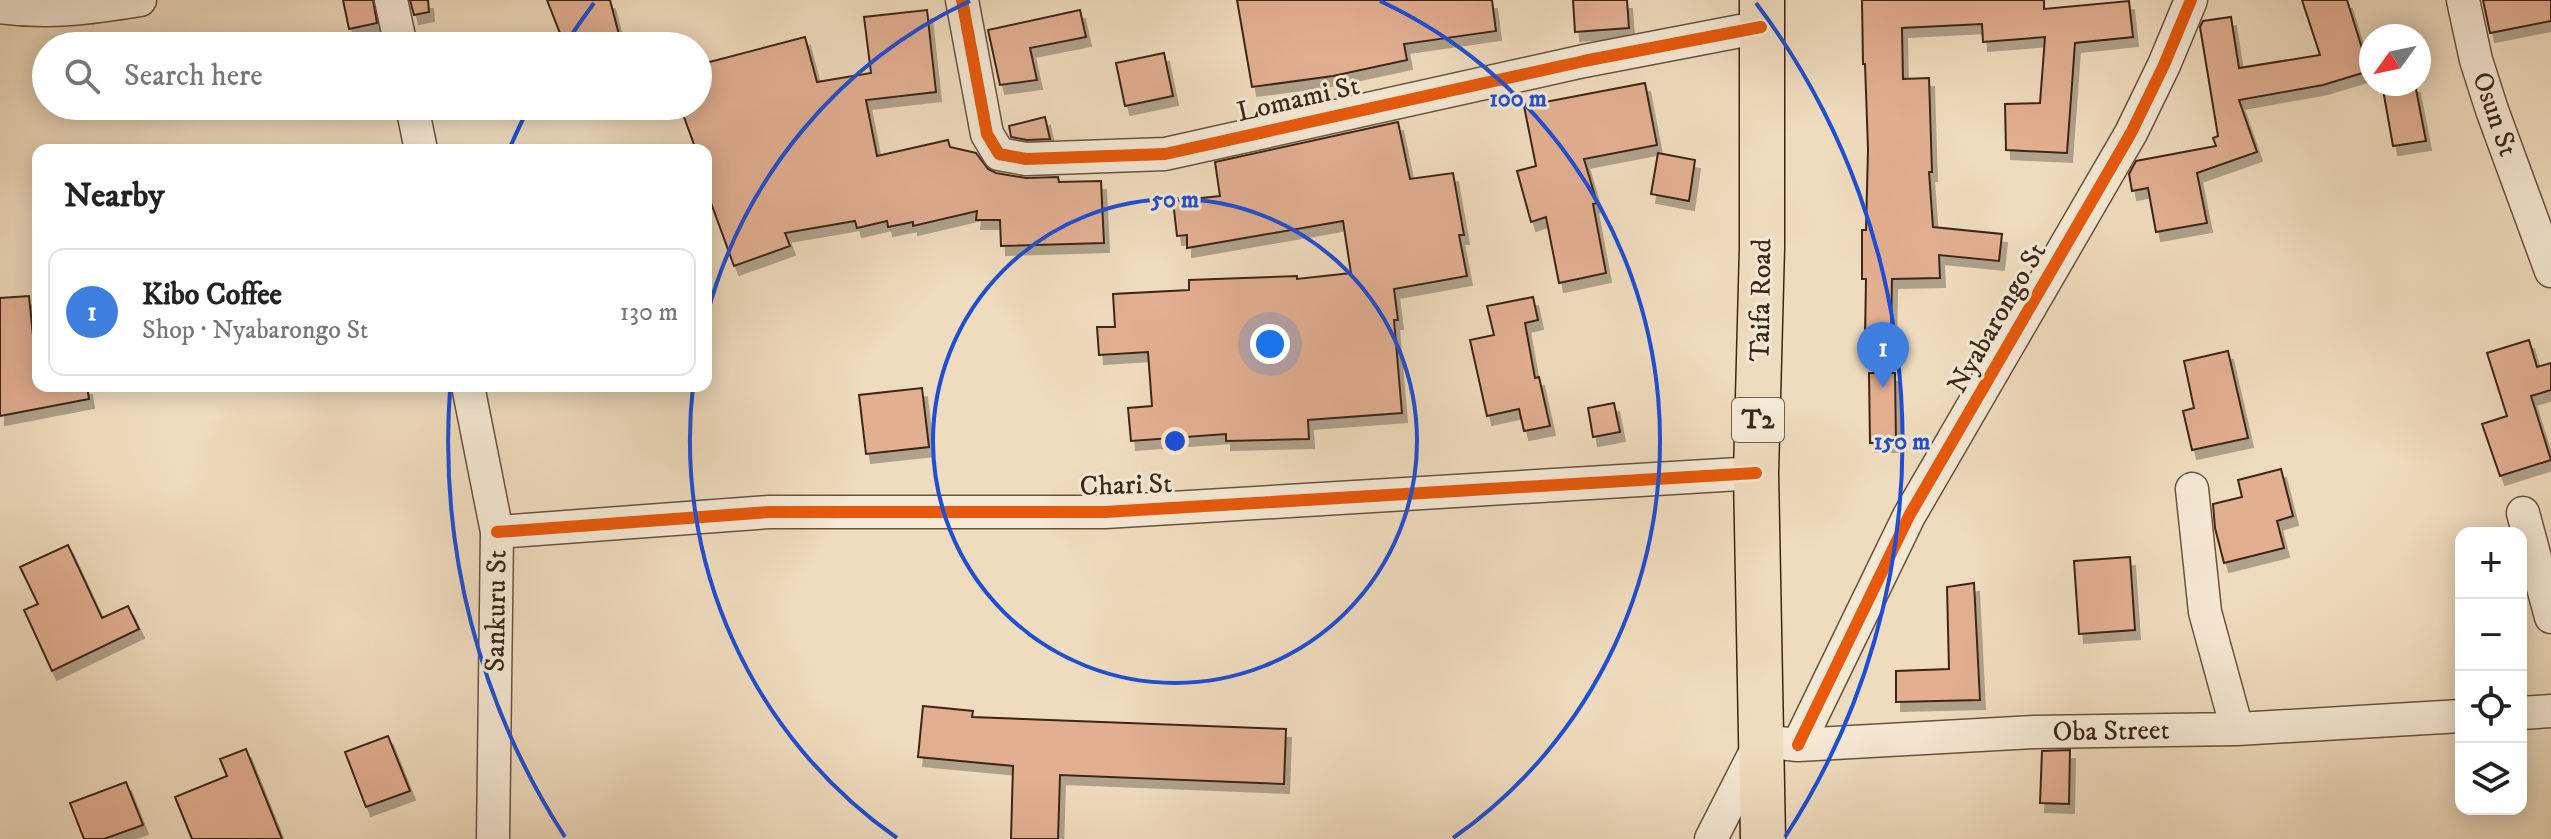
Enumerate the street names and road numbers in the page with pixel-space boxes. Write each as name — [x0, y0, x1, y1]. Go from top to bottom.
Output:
street label: Osun St — [2464, 67, 2526, 161]
street label: Lomami St — [1233, 68, 1363, 130]
street label: Nyabarongo St — [1940, 236, 2054, 400]
street label: Taifa Road — [1742, 238, 1780, 362]
road number: T2 — [1732, 398, 1784, 442]
street label: Chari St — [1079, 466, 1173, 504]
street label: Sankuru St — [477, 550, 515, 672]
street label: Oba Street — [2052, 712, 2170, 750]

